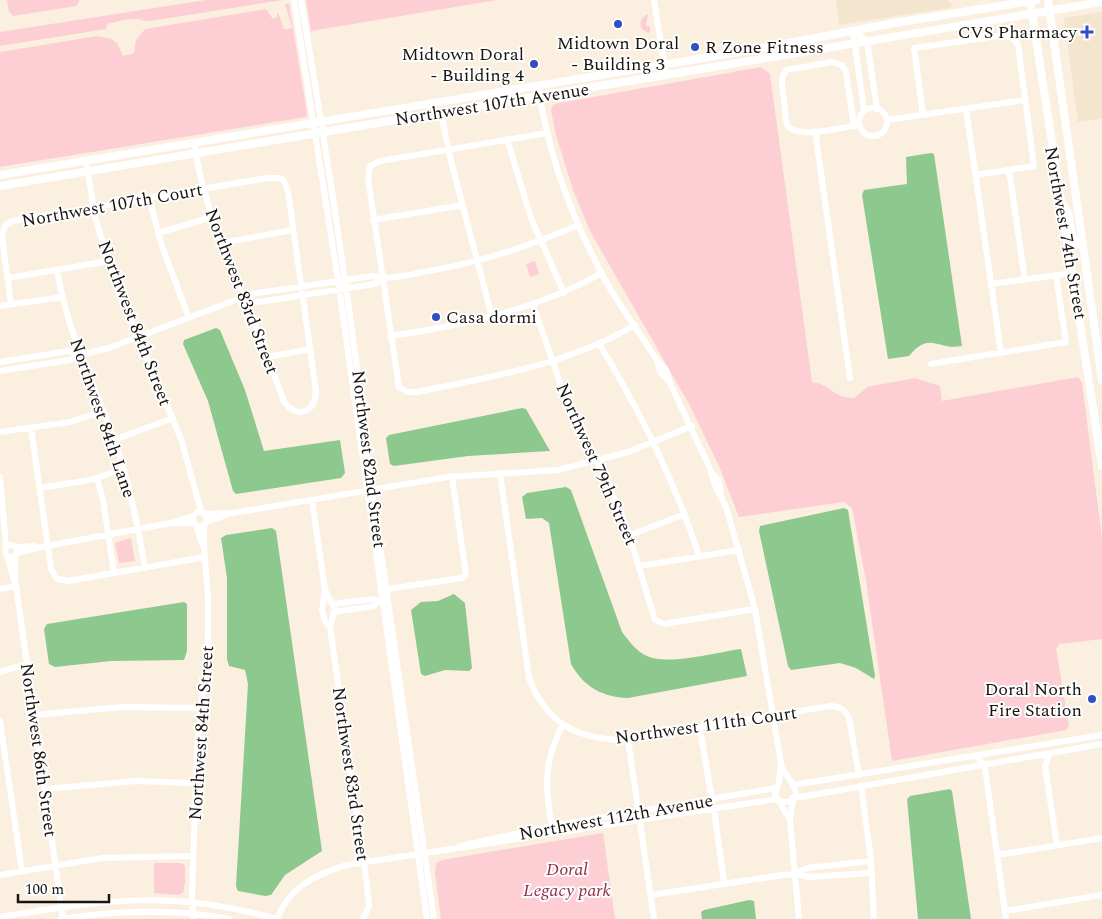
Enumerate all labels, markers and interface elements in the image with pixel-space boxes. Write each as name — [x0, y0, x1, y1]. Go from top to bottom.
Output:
marker: Midtown Doral - Building 3 — [612, 18, 624, 30]
place label: CVS Pharmacy — [958, 19, 1078, 46]
marker: CVS Pharmacy — [1081, 26, 1093, 38]
place label: Midtown Doral - Building 3 — [557, 30, 679, 78]
place label: R Zone Fitness — [705, 34, 824, 61]
place label: Midtown Doral - Building 4 — [401, 41, 524, 89]
marker: R Zone Fitness — [689, 41, 701, 53]
marker: Midtown Doral - Building 4 — [528, 58, 540, 70]
street label: Northwest 107th Avenue — [393, 76, 591, 133]
street label: Northwest 74th Street — [1037, 144, 1094, 322]
street label: Northwest 107th Court — [19, 176, 205, 235]
street label: Northwest 83rd Street — [197, 204, 286, 378]
street label: Northwest 84th Street — [91, 237, 179, 410]
place label: Casa dormi — [446, 304, 537, 331]
marker: Casa dormi — [430, 311, 442, 323]
street label: Northwest 84th Lane — [63, 335, 143, 502]
street label: Northwest 82nd Street — [344, 369, 393, 550]
street label: Northwest 79th Street — [549, 379, 645, 550]
street label: Northwest 84th Street — [182, 645, 221, 821]
street label: Northwest 86th Street — [13, 661, 64, 839]
place label: Doral North Fire Station — [984, 676, 1082, 724]
street label: Northwest 83rd Street — [325, 685, 376, 863]
marker: Doral North Fire Station — [1086, 693, 1098, 705]
street label: Northwest 111th Court — [613, 699, 799, 752]
street label: Northwest 112th Avenue — [517, 787, 715, 848]
park label: Doral Legacy park — [523, 856, 612, 904]
scale bar — [18, 872, 109, 904]
text: 100 m — [25, 878, 64, 901]

